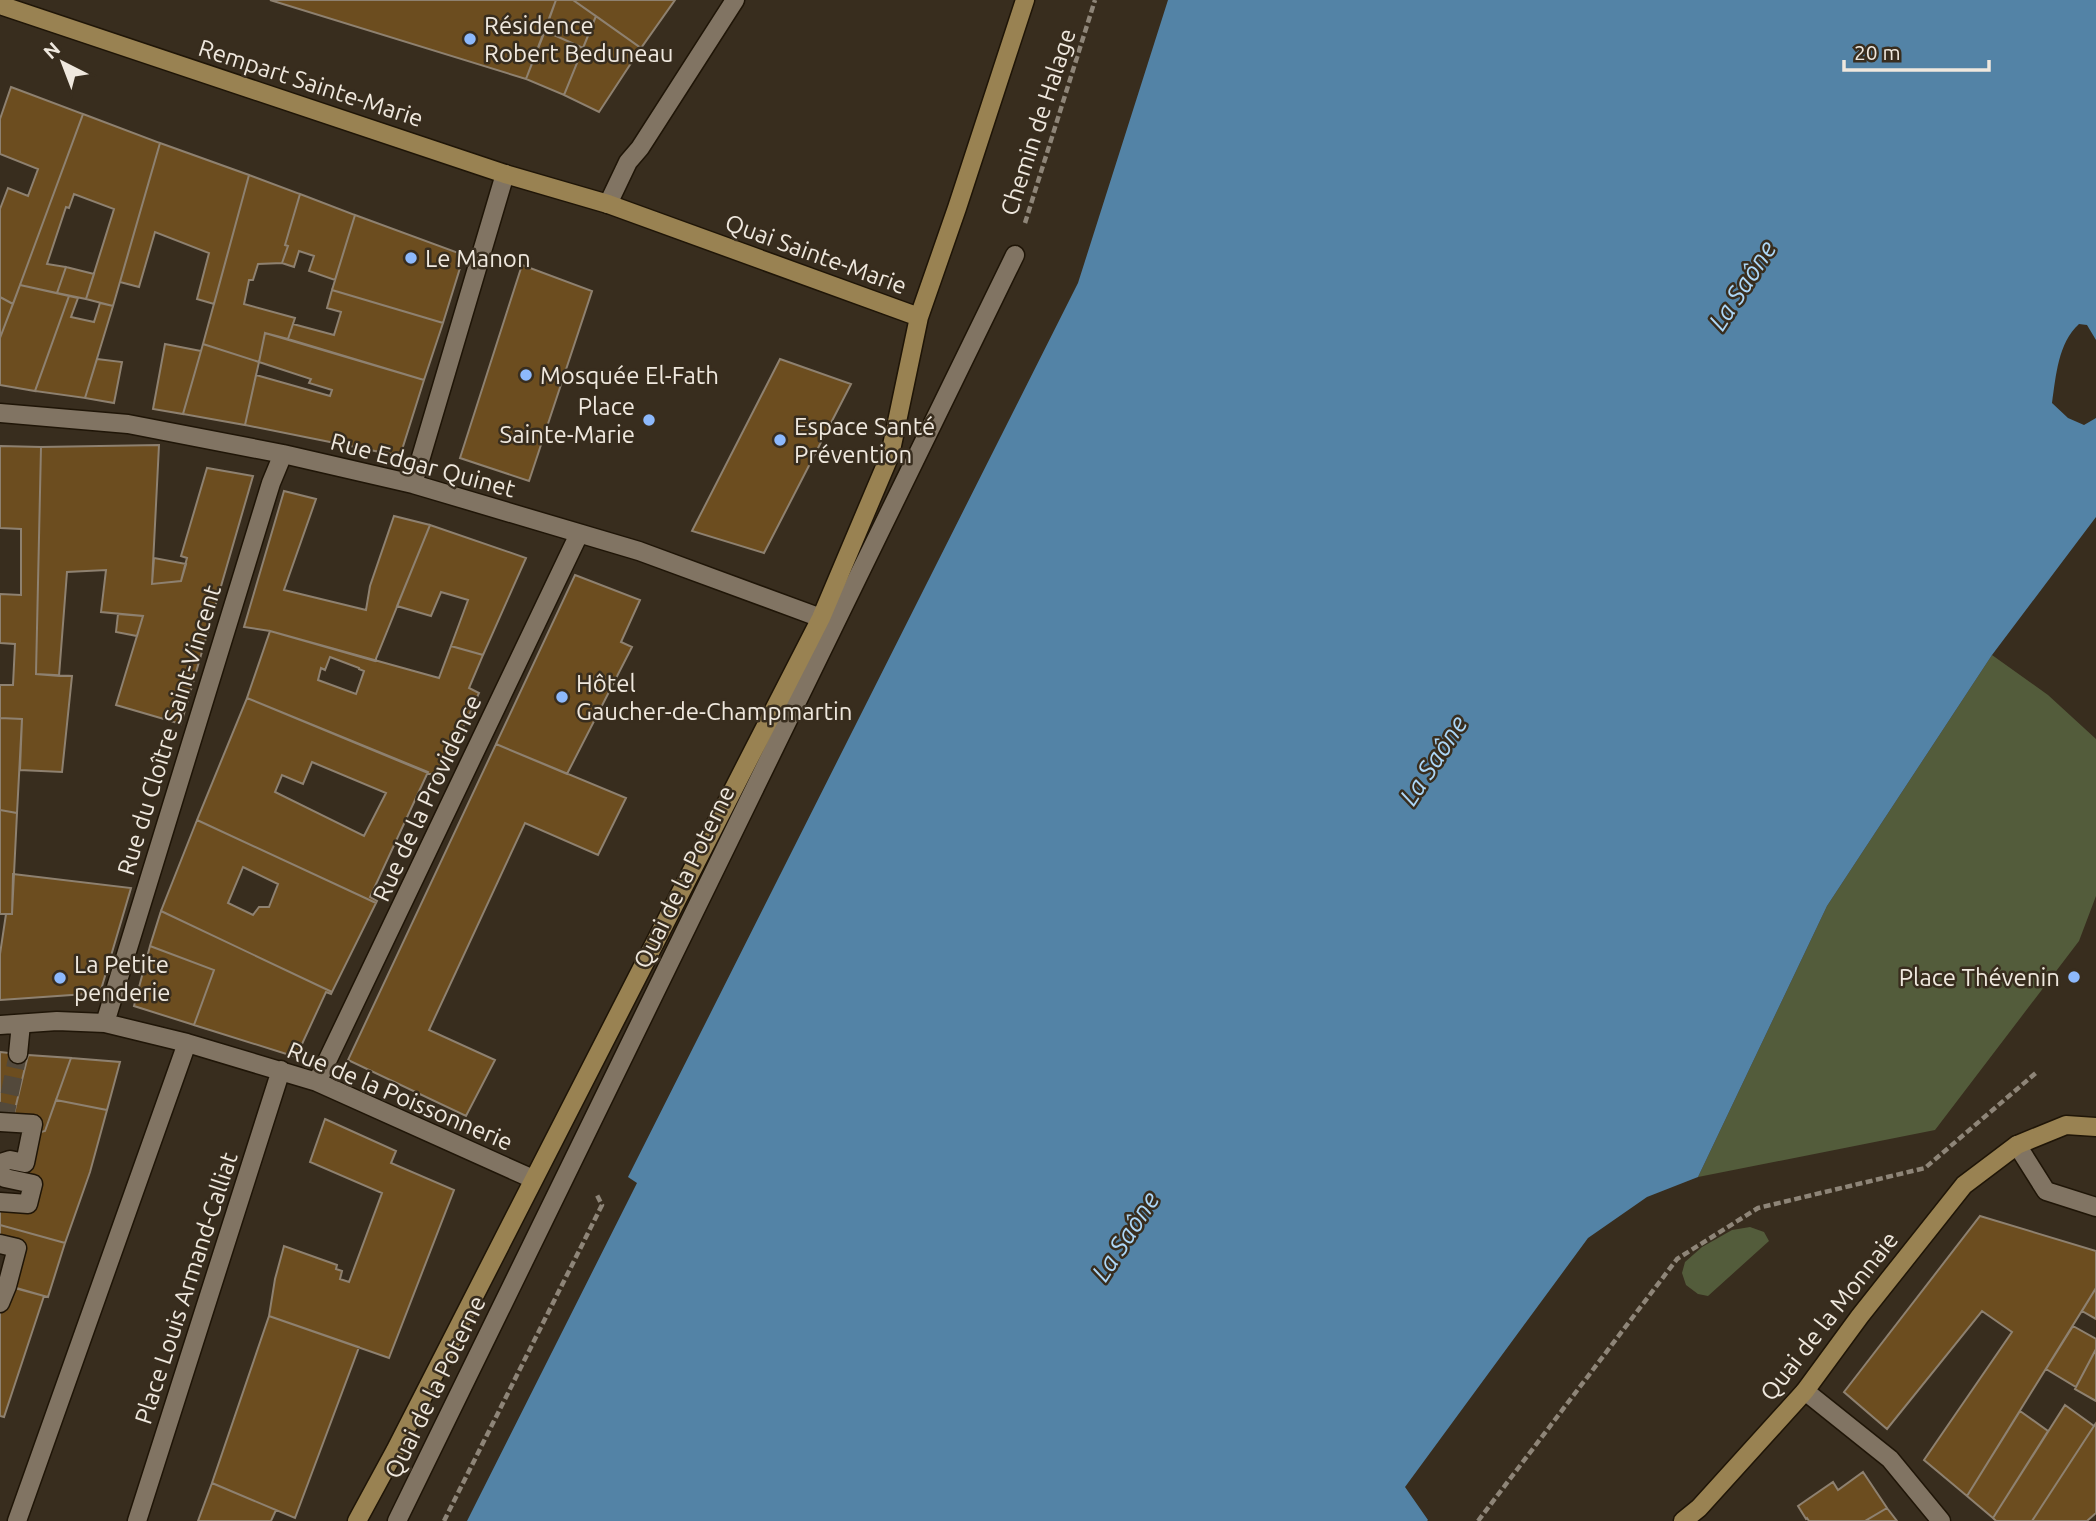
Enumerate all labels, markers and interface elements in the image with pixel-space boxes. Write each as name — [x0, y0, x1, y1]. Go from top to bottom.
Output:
place label: Résidence Robert Beduneau — [484, 12, 673, 67]
street label: Chemin de Halage — [995, 25, 1081, 219]
north arrow — [28, 28, 98, 98]
scale bar — [1844, 28, 1989, 72]
marker: Résidence Robert Beduneau — [462, 31, 478, 47]
street label: Rempart Sainte-Marie — [195, 34, 427, 132]
text: N — [39, 37, 64, 63]
text: 20 m — [1854, 40, 1901, 64]
street label: Quai Sainte-Marie — [721, 209, 911, 299]
water label: La Saône — [1702, 235, 1782, 335]
place label: Le Manon — [425, 245, 531, 272]
marker: Le Manon — [403, 250, 419, 266]
place label: Mosquée El-Fath — [540, 362, 719, 389]
marker: Mosquée El-Fath — [518, 367, 534, 383]
place label: Place Sainte-Marie — [500, 393, 635, 448]
marker: Place Sainte-Marie — [641, 412, 657, 428]
place label: Espace Santé Prévention — [794, 413, 935, 468]
street label: Rue Edgar Quinet — [328, 427, 519, 503]
marker: Espace Santé Prévention — [772, 432, 788, 448]
street label: Rue du Cloître Saint-Vincent — [112, 581, 226, 878]
place label: Hôtel Gaucher-de-Champmartin — [576, 670, 853, 725]
marker: Hôtel Gaucher-de-Champmartin — [554, 689, 570, 705]
street label: Rue de la Providence — [367, 690, 487, 906]
water label: La Saône — [1393, 710, 1473, 810]
street label: Quai de la Poterne — [628, 781, 740, 973]
place label: La Petite penderie — [74, 951, 170, 1006]
place label: Place Thévenin — [1899, 964, 2060, 991]
marker: Place Thévenin — [2066, 969, 2082, 985]
marker: La Petite penderie — [52, 970, 68, 986]
street label: Rue de la Poissonnerie — [283, 1036, 517, 1156]
street label: Place Louis Armand-Calliat — [129, 1148, 243, 1427]
water label: La Saône — [1085, 1186, 1165, 1286]
street label: Quai de la Monnaie — [1755, 1226, 1903, 1406]
street label: Quai de la Poterne — [379, 1291, 491, 1483]

